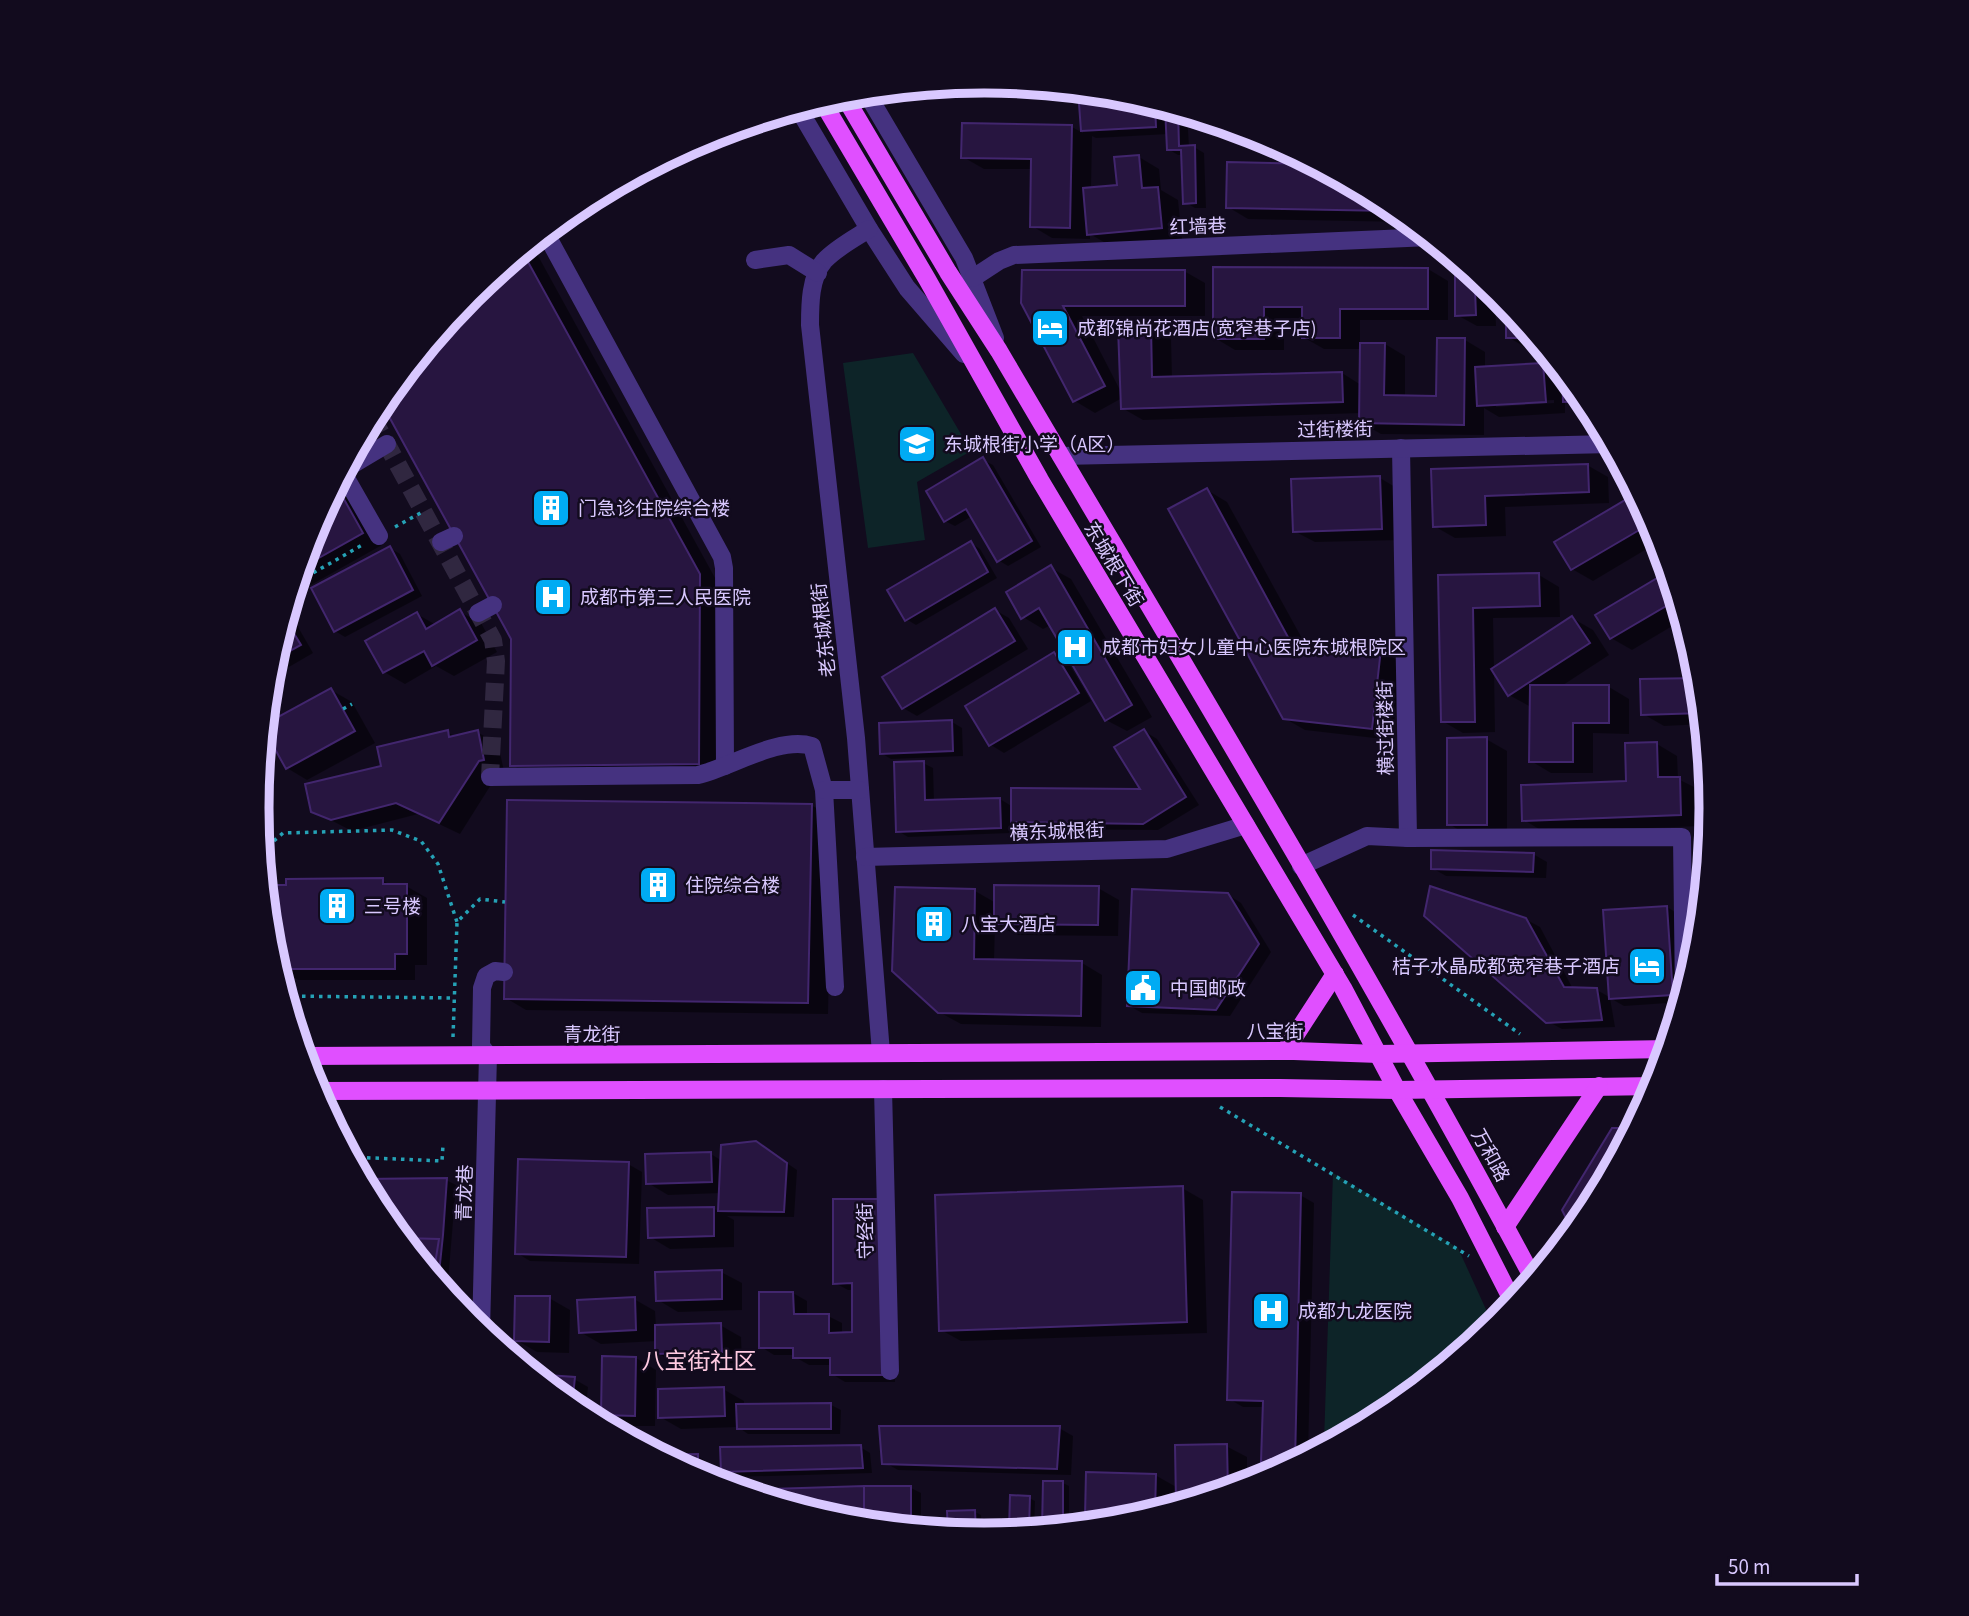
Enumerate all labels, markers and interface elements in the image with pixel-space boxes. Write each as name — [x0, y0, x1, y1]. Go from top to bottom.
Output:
street label: 红墙巷 — [1169, 213, 1227, 242]
hotel icon: 成都锦尚花酒店(宽窄巷子店) — [1029, 307, 1071, 349]
place label: 成都锦尚花酒店(宽窄巷子店) — [1077, 316, 1317, 343]
street label: 过街楼街 — [1297, 416, 1373, 445]
school or university icon: 东城根街小学（A区） — [896, 423, 938, 465]
place label: 东城根街小学（A区） — [944, 432, 1125, 459]
building icon: 门急诊住院综合楼 — [530, 487, 572, 529]
place label: 门急诊住院综合楼 — [578, 496, 730, 523]
street label: 东城根下街 — [1077, 517, 1149, 612]
hospital icon: 成都市第三人民医院 — [532, 576, 574, 618]
street label: 老东城根街 — [806, 581, 843, 679]
place label: 成都市第三人民医院 — [580, 585, 751, 612]
hospital icon: 成都市妇女儿童中心医院东城根院区 — [1054, 626, 1096, 668]
place label: 成都市妇女儿童中心医院东城根院区 — [1102, 635, 1406, 662]
street label: 横过街楼街 — [1372, 680, 1401, 776]
street label: 横东城根街 — [1009, 817, 1105, 848]
building icon: 住院综合楼 — [637, 864, 679, 906]
place label: 住院综合楼 — [685, 873, 780, 900]
building icon: 三号楼 — [316, 885, 358, 927]
place label: 三号楼 — [364, 894, 421, 921]
building icon: 八宝大酒店 — [913, 903, 955, 945]
place label: 八宝大酒店 — [961, 912, 1056, 939]
hotel icon: 桔子水晶成都宽窄巷子酒店 — [1626, 945, 1668, 987]
place label: 桔子水晶成都宽窄巷子酒店 — [1392, 954, 1620, 981]
public building icon: 中国邮政 — [1122, 967, 1164, 1009]
place label: 中国邮政 — [1170, 976, 1246, 1003]
street label: 八宝街 — [1246, 1019, 1304, 1046]
street label: 青龙街 — [563, 1022, 621, 1049]
street label: 万和路 — [1464, 1124, 1515, 1187]
street label: 青龙巷 — [451, 1164, 480, 1222]
street label: 守经街 — [853, 1202, 880, 1260]
hospital icon: 成都九龙医院 — [1250, 1290, 1292, 1332]
place label: 成都九龙医院 — [1298, 1299, 1412, 1326]
district label: 八宝街社区 — [642, 1345, 757, 1378]
scale bar — [1717, 1542, 1857, 1586]
text: 50 m — [1728, 1552, 1770, 1582]

